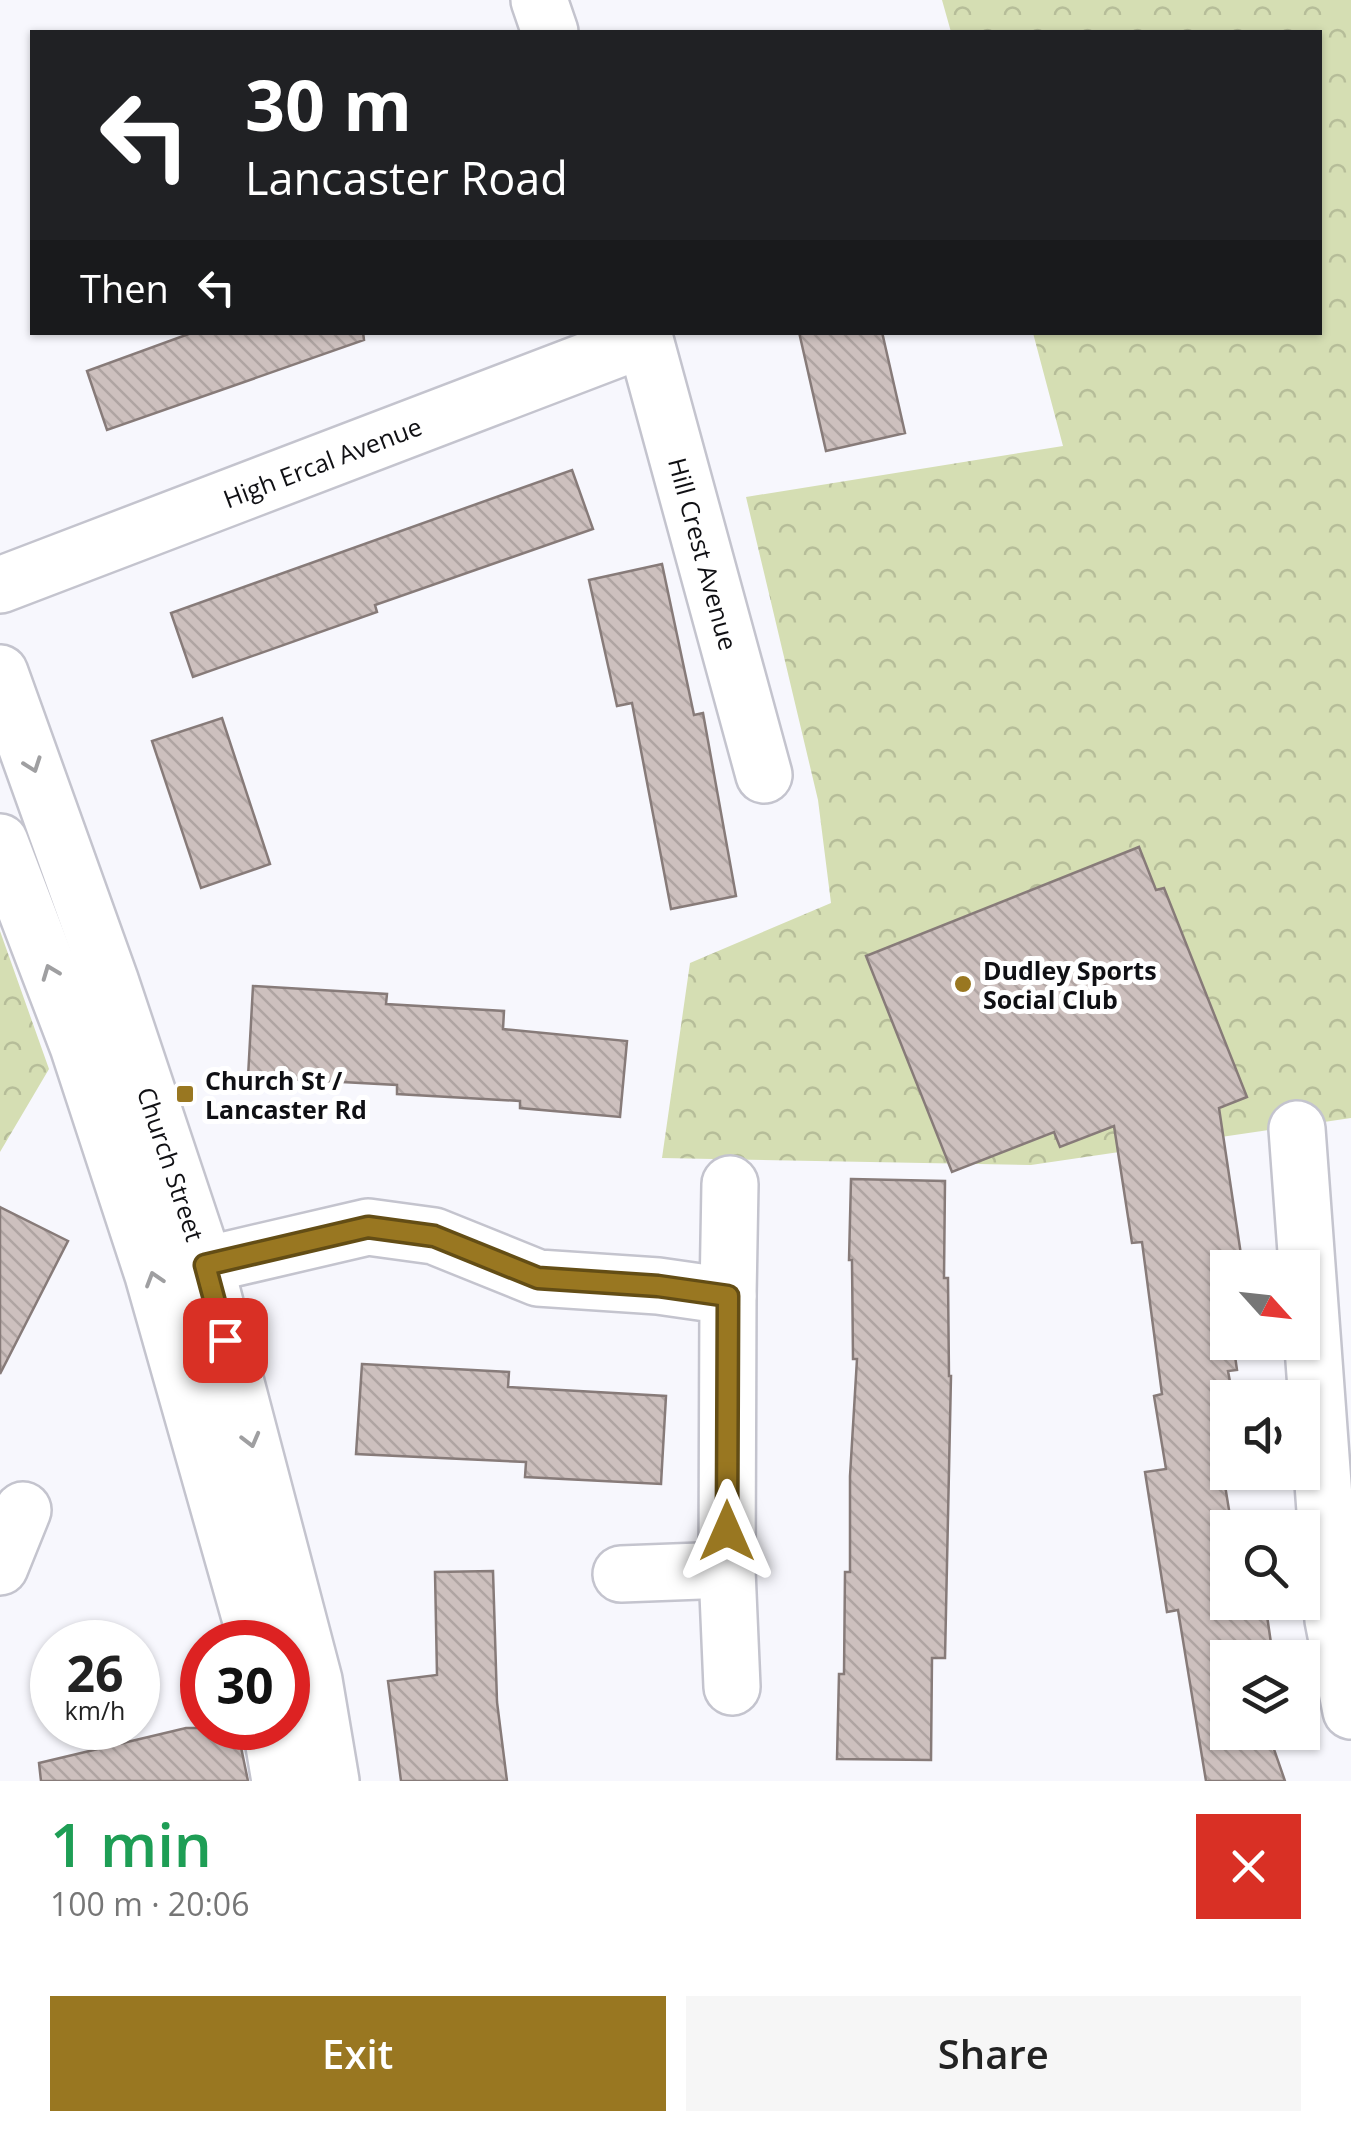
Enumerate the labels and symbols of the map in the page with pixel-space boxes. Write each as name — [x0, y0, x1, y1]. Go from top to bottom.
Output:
street label: High Ercal Avenue — [218, 409, 426, 515]
street label: Hill Crest Avenue — [661, 454, 746, 654]
one-way arrow — [21, 756, 42, 773]
place label: Dudley Sports Social Club — [983, 953, 1157, 1016]
one-way arrow — [41, 964, 61, 981]
marker: Dudley Sports Social Club — [952, 973, 974, 995]
place label: Church St / Lancaster Rd — [205, 1063, 367, 1126]
street label: Church Street — [130, 1082, 213, 1245]
marker: Church St / Lancaster Rd — [174, 1083, 196, 1105]
north arrow — [1210, 1250, 1320, 1360]
one-way arrow — [145, 1272, 166, 1289]
pin — [183, 1298, 268, 1383]
one-way arrow — [240, 1431, 261, 1448]
position arrow — [675, 1479, 779, 1583]
speed limit sign: 30 — [180, 1620, 310, 1750]

